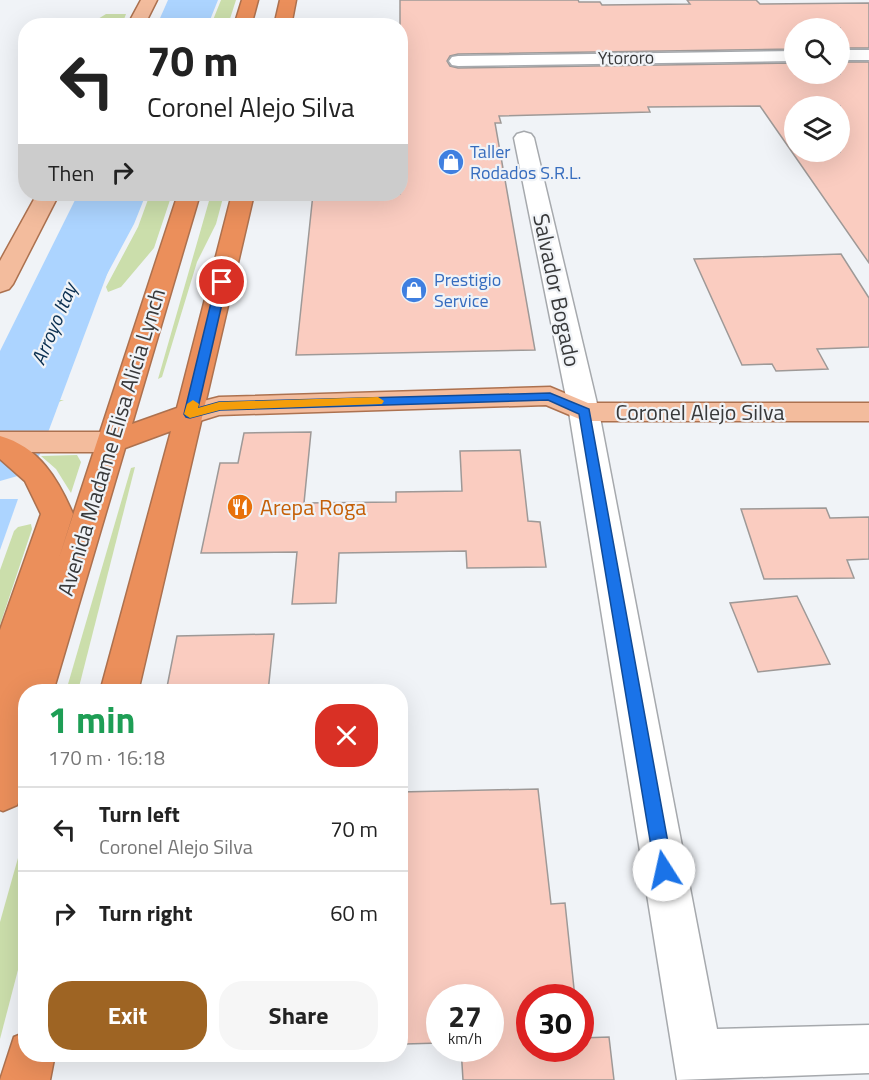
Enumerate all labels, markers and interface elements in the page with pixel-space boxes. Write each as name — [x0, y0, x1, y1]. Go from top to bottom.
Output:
map controls — [784, 18, 850, 162]
button: search — [784, 18, 850, 84]
text: 70 m — [147, 28, 239, 92]
icon: left — [48, 42, 126, 120]
street label: Ytororo — [598, 44, 654, 71]
text: Coronel Alejo Silva — [147, 86, 354, 127]
button: layers — [784, 96, 850, 162]
place label: Taller Rodados S.R.L. — [470, 138, 581, 186]
shop icon: Taller Rodados S.R.L. — [436, 147, 466, 177]
text: Then — [48, 156, 94, 190]
icon: right — [106, 156, 139, 189]
street label: Salvador Bogado — [524, 210, 590, 370]
pin — [196, 256, 247, 307]
icon: arrive — [205, 265, 238, 298]
place label: Prestigio Service — [434, 266, 501, 314]
shop icon: Prestigio Service — [399, 275, 429, 305]
water label: Arroyo Itay — [22, 276, 85, 370]
street label: Avenida Madame Elisa Alicia Lynch — [48, 284, 174, 600]
street label: Coronel Alejo Silva — [615, 395, 785, 429]
place label: Arepa Roga — [260, 490, 366, 524]
restaurant icon: Arepa Roga — [225, 492, 255, 522]
text: 1 min — [48, 692, 135, 747]
button: close — [315, 704, 378, 767]
text: 170 m · 16:18 — [48, 742, 165, 773]
text: Turn left — [99, 797, 180, 831]
text: 70 m — [330, 812, 378, 846]
icon: left — [48, 813, 81, 846]
text: Coronel Alejo Silva — [99, 831, 253, 862]
position arrow — [632, 838, 696, 902]
text: Turn right — [99, 896, 193, 930]
text: 60 m — [330, 896, 378, 930]
icon: right — [48, 897, 81, 930]
button: Exit — [48, 981, 207, 1050]
button: Share — [219, 981, 378, 1050]
speed limit sign: 30 — [516, 984, 594, 1062]
text: 27 — [448, 993, 482, 1039]
text: km/h — [448, 1027, 482, 1050]

